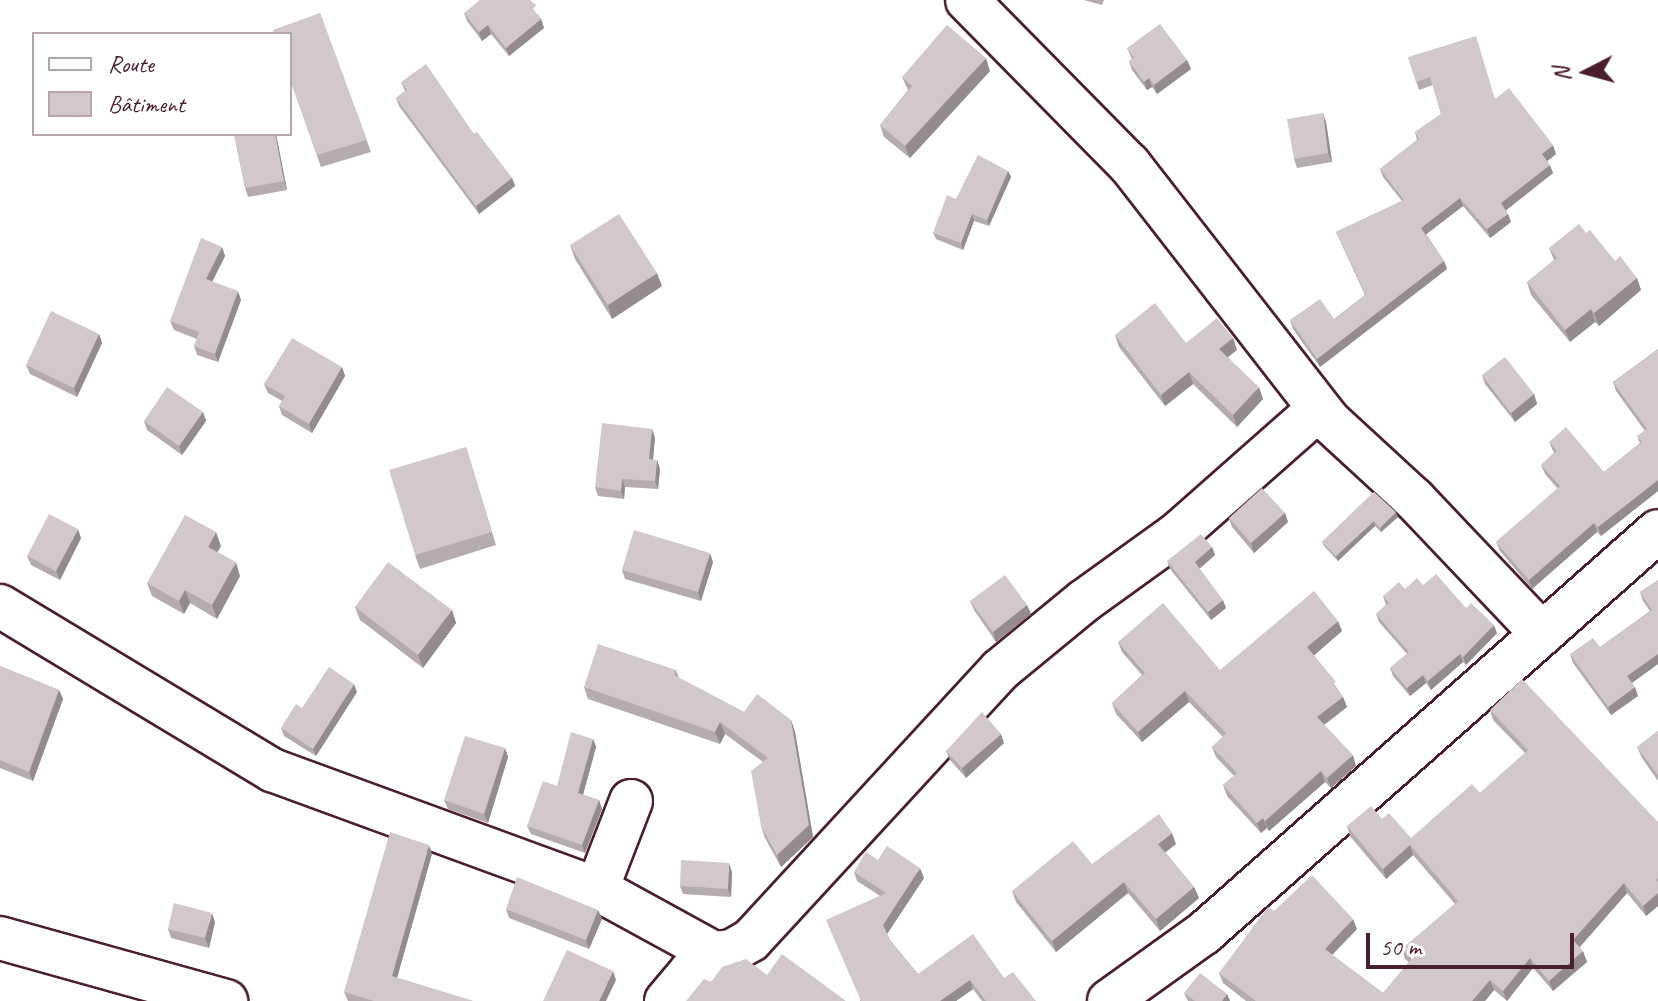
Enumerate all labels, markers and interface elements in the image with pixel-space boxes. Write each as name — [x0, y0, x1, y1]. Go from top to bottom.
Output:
legend — [32, 32, 292, 136]
north arrow — [1546, 32, 1626, 112]
text: Route — [108, 49, 154, 79]
text: N — [1547, 66, 1577, 83]
text: Bâtiment — [108, 89, 185, 119]
scale bar — [1370, 917, 1578, 967]
text: 50 m — [1380, 932, 1421, 962]

